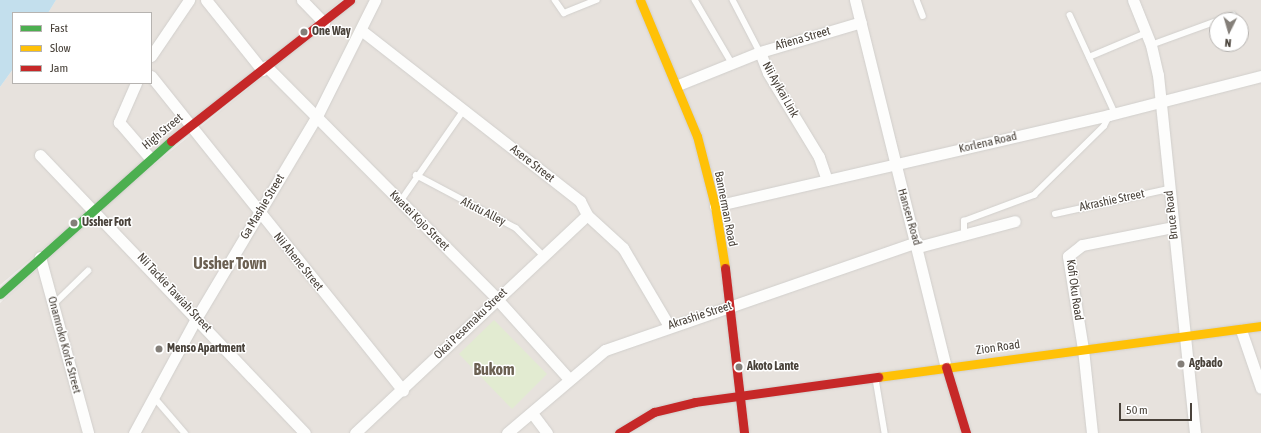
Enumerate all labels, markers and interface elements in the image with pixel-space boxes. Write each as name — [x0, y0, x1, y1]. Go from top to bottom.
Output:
legend — [12, 12, 152, 84]
north arrow — [1209, 12, 1249, 52]
text: Fast — [50, 21, 68, 35]
street label: Afiena Street — [774, 24, 832, 54]
place label: One Way — [312, 25, 351, 39]
marker: One Way — [299, 27, 309, 37]
text: N — [1224, 37, 1232, 49]
text: Slow — [50, 41, 71, 55]
street label: Nii Ayikai Link — [759, 60, 801, 120]
text: Jam — [50, 61, 68, 75]
street label: High Street — [140, 111, 186, 153]
street label: Korlena Road — [958, 129, 1018, 157]
street label: Asere Street — [507, 142, 557, 186]
street label: Bannerman Road — [711, 170, 739, 248]
street label: Ga Mashie Street — [238, 172, 288, 242]
street label: Hansen Road — [894, 187, 924, 247]
street label: Akrashie Street — [1078, 187, 1146, 215]
street label: Kwatei Kojo Street — [386, 188, 452, 254]
street label: Bruce Road — [1162, 190, 1182, 240]
street label: Afutu Alley — [458, 195, 508, 229]
place label: Ussher Fort — [82, 216, 131, 230]
marker: Ussher Fort — [69, 218, 79, 228]
street label: Nii Ahene Street — [270, 230, 326, 294]
street label: Nii Tackie Tawiah Street — [134, 251, 214, 335]
district label: Ussher Town — [193, 253, 267, 273]
street label: Kofi Oku Road — [1063, 258, 1085, 322]
street label: Okai Pesemaku Street — [431, 285, 511, 363]
street label: Onamroko Korle Street — [44, 295, 84, 395]
street label: Akrashie Street — [666, 299, 734, 333]
street label: Zion Road — [975, 338, 1021, 358]
place label: Menso Apartment — [167, 342, 245, 356]
marker: Menso Apartment — [154, 344, 164, 354]
place label: Agbado — [1189, 357, 1223, 371]
district label: Bukom — [473, 359, 515, 379]
marker: Agbado — [1176, 359, 1186, 369]
place label: Akoto Lante — [747, 360, 799, 374]
marker: Akoto Lante — [734, 362, 744, 372]
scale bar — [1121, 395, 1194, 421]
text: 50 m — [1126, 403, 1148, 417]

